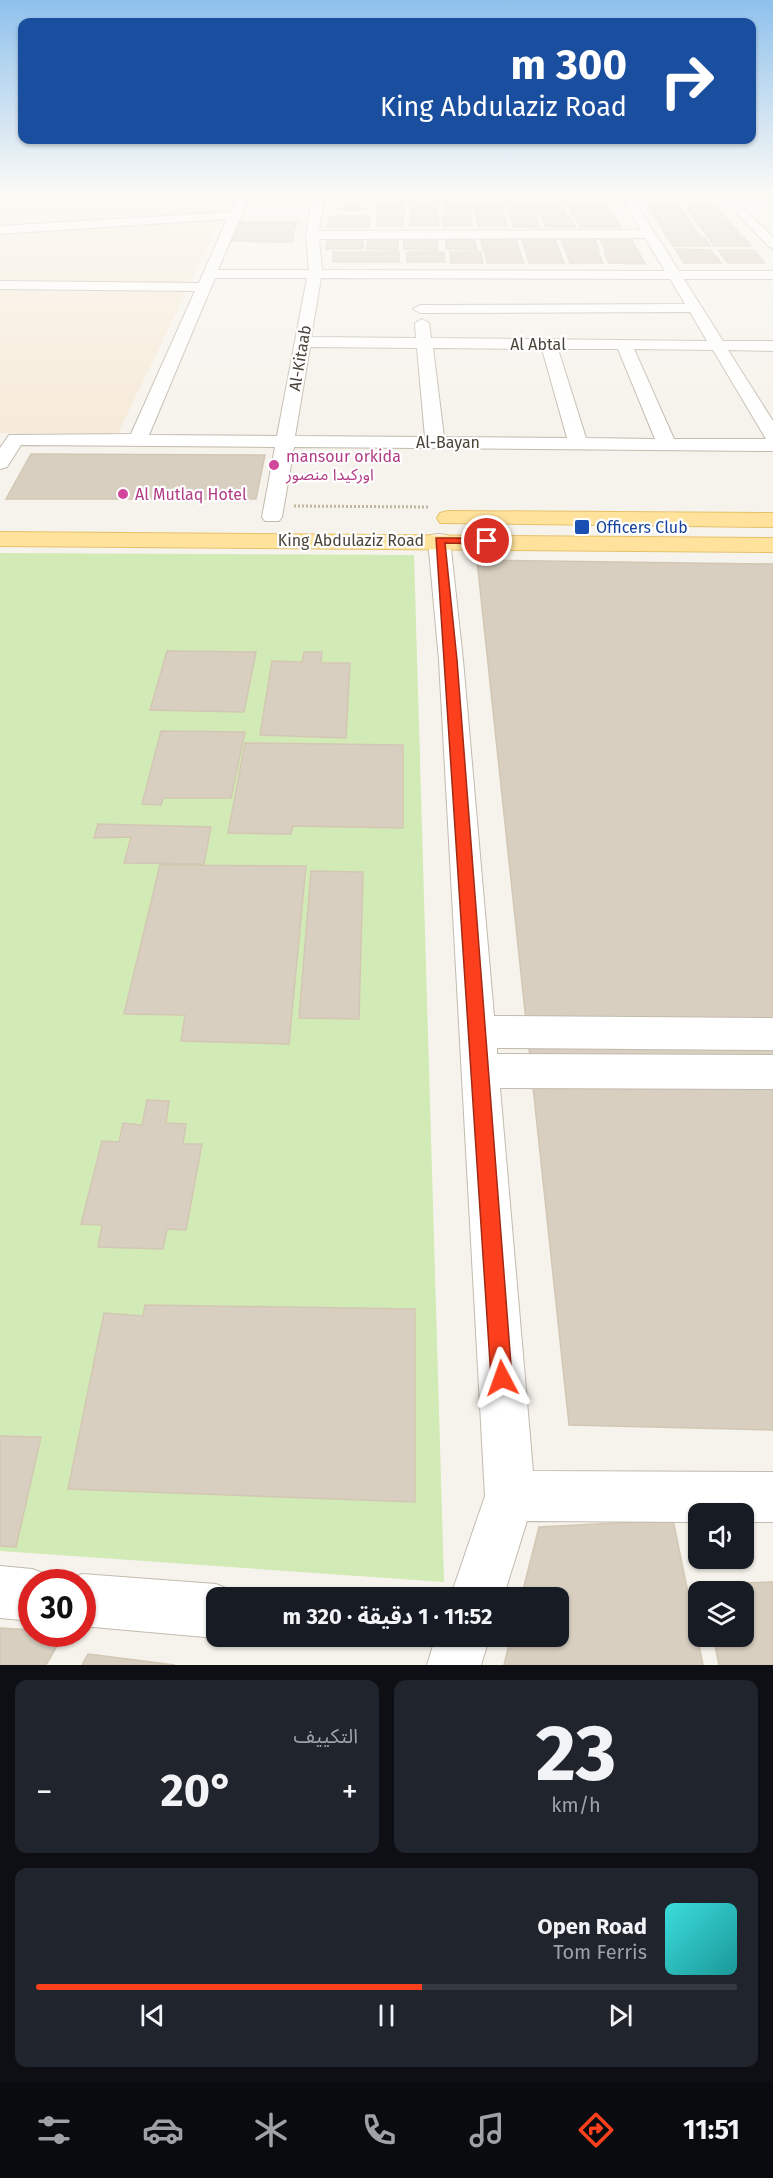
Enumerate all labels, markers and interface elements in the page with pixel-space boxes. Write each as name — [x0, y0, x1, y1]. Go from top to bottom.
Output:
text: 300 m — [511, 40, 627, 90]
icon: right — [648, 42, 726, 120]
text: King Abdulaziz Road — [380, 91, 627, 123]
street label: Al-Kitaab — [285, 324, 315, 392]
street label: Al Abtal — [510, 335, 566, 354]
street label: Al-Bayan — [416, 433, 480, 452]
place label: mansour orkida اوركيدا منصور — [285, 447, 401, 484]
marker: mansour orkida اوركيدا منصور — [267, 458, 281, 472]
place label: Al Mutlaq Hotel — [135, 485, 247, 504]
marker: Al Mutlaq Hotel — [116, 487, 130, 501]
pin — [461, 515, 512, 566]
marker: Officers Club — [573, 518, 591, 536]
place label: Officers Club — [596, 518, 688, 537]
icon: arrive — [470, 524, 503, 557]
street label: King Abdulaziz Road — [278, 531, 424, 550]
position arrow — [470, 1346, 534, 1410]
map controls — [688, 1503, 754, 1647]
button: sound — [688, 1503, 754, 1569]
speed limit sign: 30 — [18, 1569, 96, 1647]
button: layers — [688, 1581, 754, 1647]
text: 11:52 · 1 دقيقة · 320 m — [283, 1603, 492, 1630]
text: 23 — [536, 1707, 616, 1801]
text: التكييف — [294, 1724, 358, 1748]
text: 20° — [160, 1764, 234, 1818]
text: − — [36, 1772, 53, 1812]
text: + — [342, 1772, 358, 1812]
text: km/h — [551, 1793, 601, 1817]
text: Open Road — [537, 1913, 647, 1940]
text: Tom Ferris — [553, 1940, 647, 1964]
icon: previous — [136, 1999, 169, 2032]
icon: pause — [370, 1999, 403, 2032]
icon: next — [604, 1999, 637, 2032]
icon: filters — [33, 2109, 75, 2151]
icon: car — [142, 2109, 184, 2151]
icon: climate — [250, 2109, 292, 2151]
icon: phone — [358, 2109, 400, 2151]
icon: music — [466, 2109, 508, 2151]
icon: directions — [575, 2109, 617, 2151]
text: 11:51 — [683, 2114, 740, 2146]

